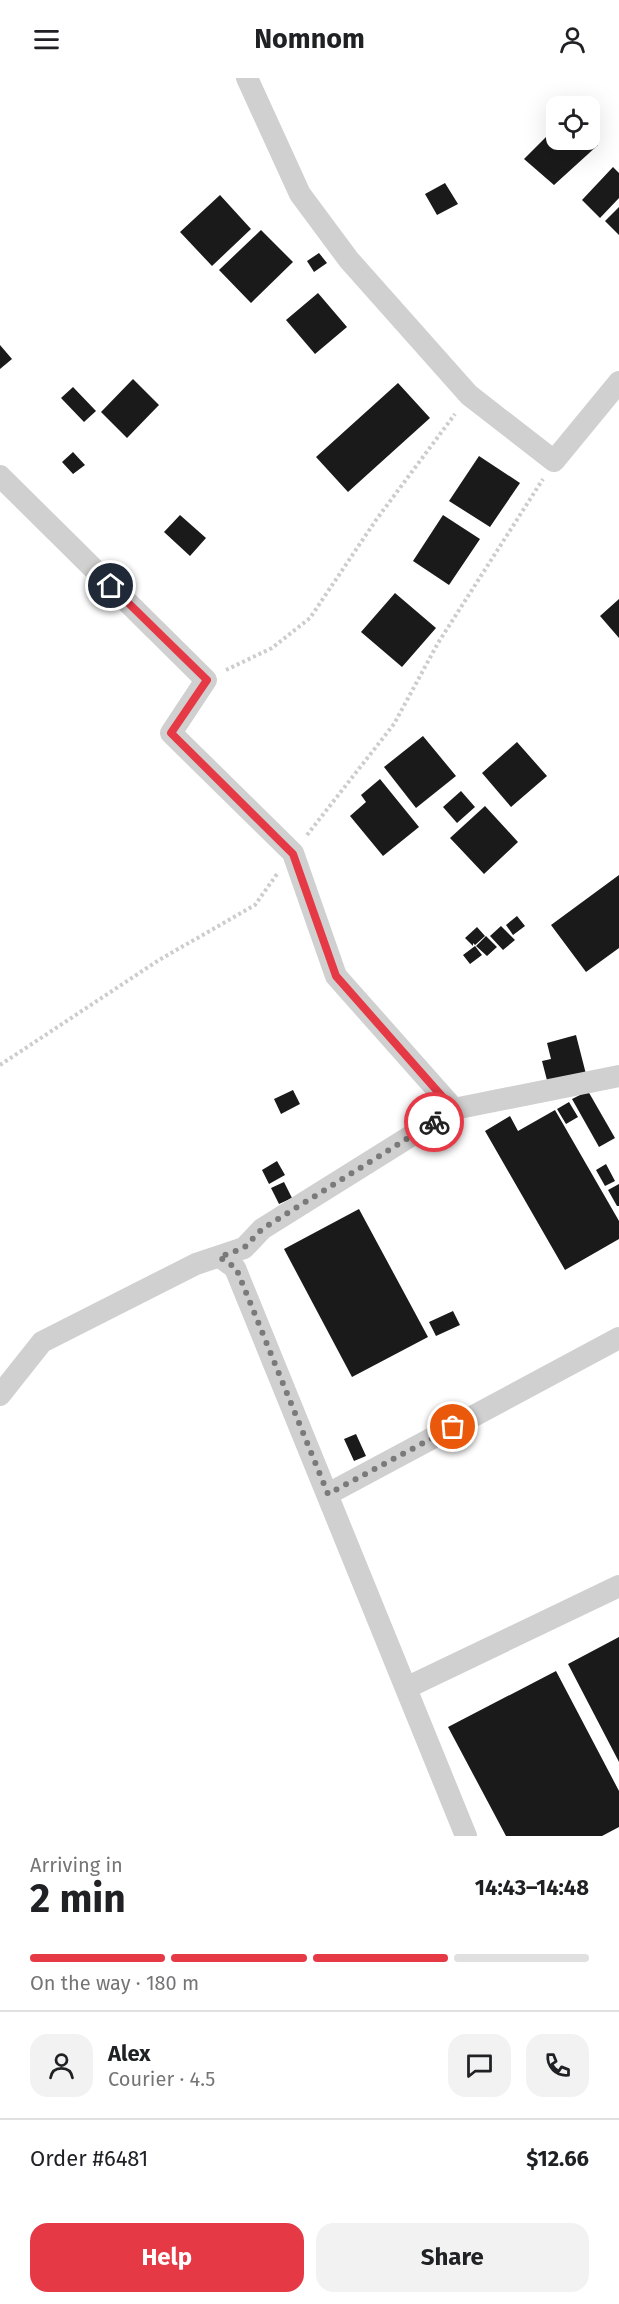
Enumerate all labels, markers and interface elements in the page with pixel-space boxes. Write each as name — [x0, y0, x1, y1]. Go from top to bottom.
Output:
icon: menu — [30, 23, 63, 56]
text: Nomnom — [254, 23, 365, 55]
icon: person — [556, 23, 589, 56]
map controls — [546, 96, 600, 150]
button: locate — [546, 96, 600, 150]
pin — [85, 560, 136, 611]
icon: home — [94, 569, 127, 602]
courier — [404, 1092, 464, 1152]
icon: bike — [418, 1106, 451, 1139]
pin — [427, 1401, 478, 1452]
icon: bag — [436, 1410, 469, 1443]
text: Arriving in — [30, 1853, 123, 1877]
text: 14:43–14:48 — [475, 1874, 589, 1901]
text: 2 min — [30, 1876, 126, 1922]
text: On the way · 180 m — [30, 1971, 199, 1995]
button: person — [30, 2034, 93, 2097]
button: chat — [448, 2034, 511, 2097]
button: phone — [526, 2034, 589, 2097]
text: Alex — [108, 2040, 151, 2067]
text: Courier · 4.5 — [108, 2067, 215, 2091]
text: Order #6481 — [30, 2145, 148, 2172]
text: $12.66 — [526, 2145, 589, 2172]
button: Help — [30, 2223, 304, 2292]
button: Share — [316, 2223, 589, 2292]

